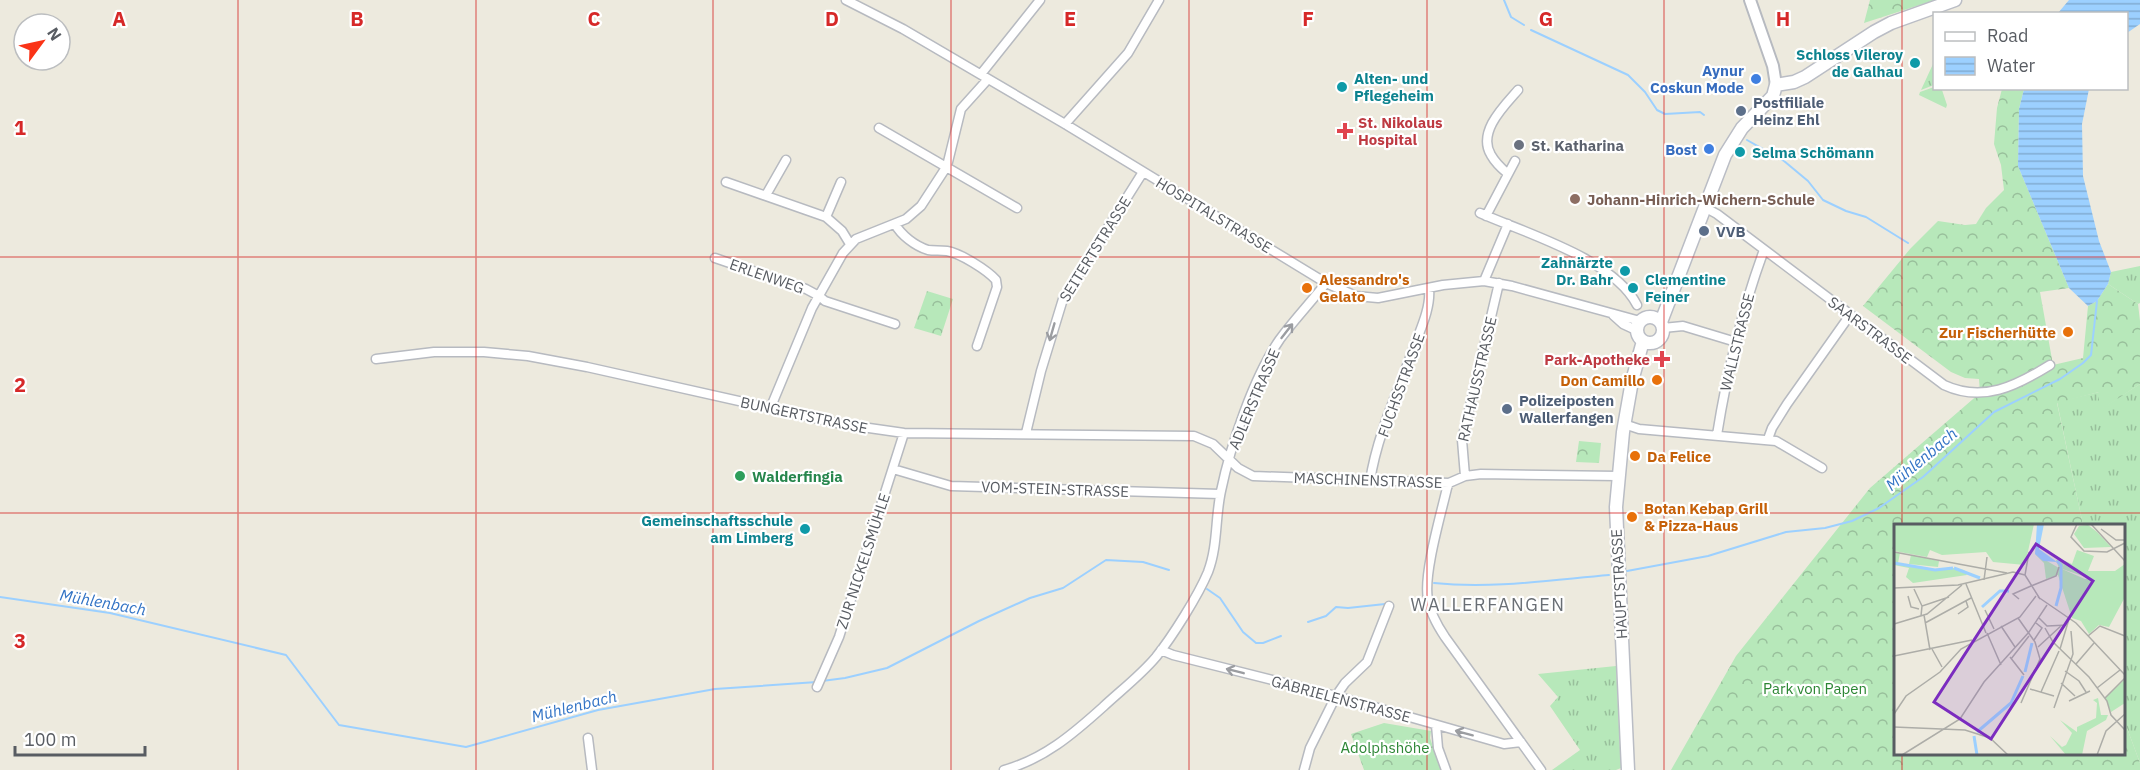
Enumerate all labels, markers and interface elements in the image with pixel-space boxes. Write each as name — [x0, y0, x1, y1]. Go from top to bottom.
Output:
text: A — [112, 5, 126, 32]
text: B — [350, 5, 364, 32]
text: C — [587, 5, 601, 32]
text: D — [825, 5, 839, 32]
text: E — [1064, 5, 1076, 32]
text: F — [1302, 5, 1314, 32]
text: G — [1539, 5, 1553, 32]
text: H — [1776, 5, 1790, 32]
north arrow — [12, 12, 72, 72]
legend — [1933, 12, 2128, 90]
text: N — [43, 24, 66, 44]
text: Road — [1987, 24, 2028, 47]
place label: Schloss Vileroy de Galhau — [1796, 45, 1903, 81]
text: Water — [1987, 54, 2036, 77]
marker: Schloss Vileroy de Galhau — [1908, 56, 1922, 70]
place label: Aynur Coskun Mode — [1650, 61, 1744, 97]
place label: Alten- und Pflegeheim — [1354, 69, 1434, 105]
marker: Aynur Coskun Mode — [1749, 72, 1763, 86]
marker: Alten- und Pflegeheim — [1335, 80, 1349, 94]
place label: Postfiliale Heinz Ehl — [1753, 93, 1824, 129]
marker: Postfiliale Heinz Ehl — [1734, 104, 1748, 118]
place label: St. Nikolaus Hospital — [1358, 113, 1443, 149]
text: 1 — [14, 114, 26, 141]
marker: St. Nikolaus Hospital — [1336, 122, 1354, 140]
place label: St. Katharina — [1531, 136, 1624, 155]
marker: St. Katharina — [1512, 138, 1526, 152]
place label: Bost — [1665, 140, 1697, 159]
marker: Bost — [1702, 142, 1716, 156]
place label: Selma Schömann — [1752, 143, 1874, 162]
marker: Selma Schömann — [1733, 145, 1747, 159]
street label: HOSPITALSTRASSE — [1153, 173, 1275, 257]
place label: Johann-Hinrich-Wichern-Schule — [1587, 190, 1815, 209]
marker: Johann-Hinrich-Wichern-Schule — [1568, 192, 1582, 206]
street label: SEITERTSTRASSE — [1055, 193, 1135, 305]
place label: VVB — [1716, 222, 1746, 241]
marker: VVB — [1697, 224, 1711, 238]
place label: Zahnärzte Dr. Bahr — [1541, 253, 1613, 289]
street label: ERLENWEG — [727, 254, 807, 298]
marker: Zahnärzte Dr. Bahr — [1618, 264, 1632, 278]
place label: Alessandro's Gelato — [1319, 270, 1410, 306]
place label: Clementine Feiner — [1645, 270, 1726, 306]
marker: Alessandro's Gelato — [1300, 281, 1314, 295]
marker: Clementine Feiner — [1626, 281, 1640, 295]
street label: WALLSTRASSE — [1716, 291, 1758, 393]
street label: SAARSTRASSE — [1824, 292, 1916, 368]
street label: RATHAUSSTRASSE — [1453, 315, 1501, 443]
one-way arrow — [1046, 322, 1057, 341]
one-way arrow — [1280, 323, 1293, 339]
place label: Zur Fischerhütte — [1939, 323, 2056, 342]
marker: Zur Fischerhütte — [2061, 325, 2075, 339]
street label: FUCHSSTRASSE — [1373, 330, 1429, 440]
street label: ADLERSTRASSE — [1224, 346, 1284, 452]
place label: Park-Apotheke — [1544, 350, 1650, 369]
marker: Park-Apotheke — [1655, 352, 1669, 366]
text: 2 — [14, 371, 26, 398]
place label: Don Camillo — [1560, 371, 1645, 390]
marker: Don Camillo — [1650, 373, 1664, 387]
place label: Polizeiposten Wallerfangen — [1519, 391, 1614, 427]
street label: BUNGERTSTRASSE — [739, 392, 869, 438]
marker: Polizeiposten Wallerfangen — [1500, 402, 1514, 416]
water label: Mühlenbach — [1881, 423, 1961, 495]
place label: Da Felice — [1647, 447, 1711, 466]
marker: Da Felice — [1628, 449, 1642, 463]
place label: Walderfingia — [752, 467, 843, 486]
street label: MASCHINENSTRASSE — [1293, 468, 1443, 492]
marker: Walderfingia — [733, 469, 747, 483]
street label: VOM-STEIN-STRASSE — [981, 477, 1129, 501]
street label: ZUR NICKELSMÜHLE — [832, 491, 894, 631]
place label: Botan Kebap Grill & Pizza-Haus — [1644, 499, 1769, 535]
marker: Botan Kebap Grill & Pizza-Haus — [1625, 510, 1639, 524]
place label: Gemeinschaftsschule am Limberg — [641, 511, 794, 547]
marker: Gemeinschaftsschule am Limberg — [798, 522, 812, 536]
inset map — [1894, 524, 2125, 755]
street label: HAUPTSTRASSE — [1607, 529, 1631, 639]
water label: Mühlenbach — [58, 585, 148, 619]
district label: WALLERFANGEN — [1411, 593, 1565, 616]
text: 3 — [14, 627, 26, 654]
one-way arrow — [1226, 664, 1245, 676]
street label: GABRIELENSTRASSE — [1269, 671, 1413, 727]
park label: Park von Papen — [1763, 679, 1867, 698]
water label: Mühlenbach — [529, 686, 619, 726]
scale bar — [15, 719, 146, 757]
one-way arrow — [1455, 726, 1474, 738]
text: 100 m — [24, 728, 76, 751]
park label: Adolphshöhe — [1341, 738, 1430, 757]

